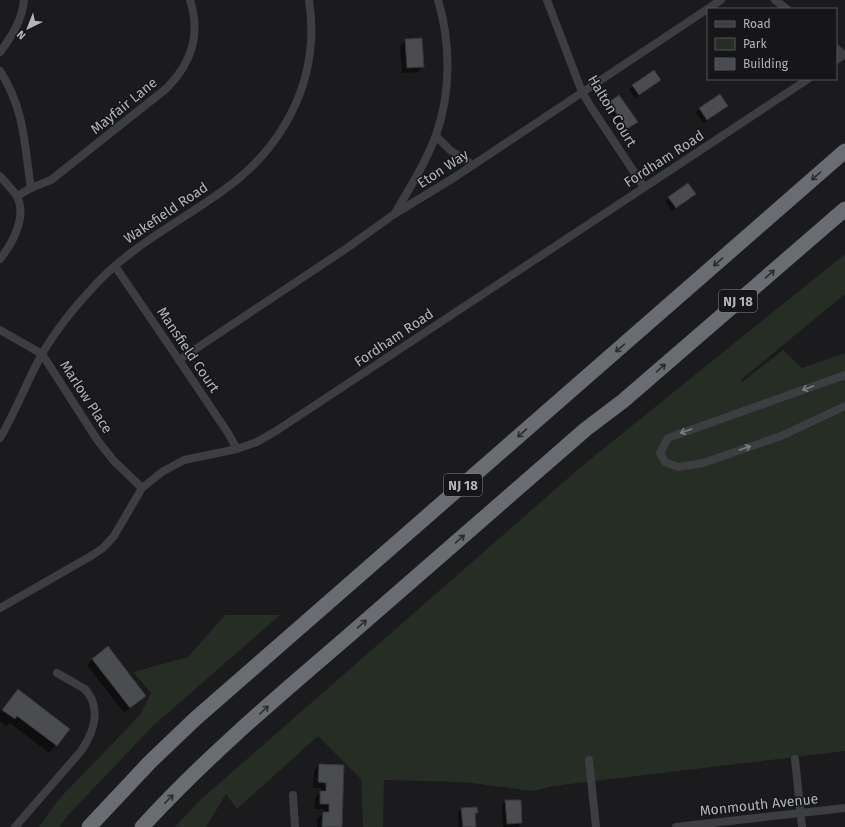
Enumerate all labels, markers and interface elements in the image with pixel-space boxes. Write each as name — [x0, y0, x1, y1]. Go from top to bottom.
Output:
north arrow — [8, 8, 48, 48]
legend — [707, 8, 837, 80]
text: Road — [743, 17, 771, 31]
text: N — [14, 28, 29, 42]
text: Park — [743, 37, 767, 51]
text: Building — [743, 57, 789, 71]
street label: Halton Court — [584, 72, 640, 151]
street label: Mayfair Lane — [87, 74, 161, 138]
street label: Fordham Road — [621, 127, 707, 191]
street label: Eton Way — [414, 146, 472, 192]
one-way arrow — [810, 172, 821, 181]
street label: Wakefield Road — [121, 179, 211, 247]
one-way arrow — [713, 257, 723, 267]
one-way arrow — [764, 269, 775, 278]
road number: NJ 18 — [719, 290, 757, 312]
street label: Mansfield Court — [153, 304, 223, 397]
street label: Fordham Road — [351, 305, 437, 371]
one-way arrow — [616, 343, 626, 352]
street label: Marlow Place — [56, 357, 116, 437]
one-way arrow — [656, 364, 666, 373]
one-way arrow — [802, 385, 815, 392]
one-way arrow — [680, 428, 692, 436]
one-way arrow — [517, 429, 528, 438]
one-way arrow — [739, 444, 752, 451]
road number: NJ 18 — [444, 474, 482, 496]
one-way arrow — [455, 534, 465, 544]
one-way arrow — [356, 620, 367, 629]
one-way arrow — [259, 705, 269, 714]
street label: Monmouth Avenue — [699, 790, 819, 820]
one-way arrow — [164, 794, 174, 803]

